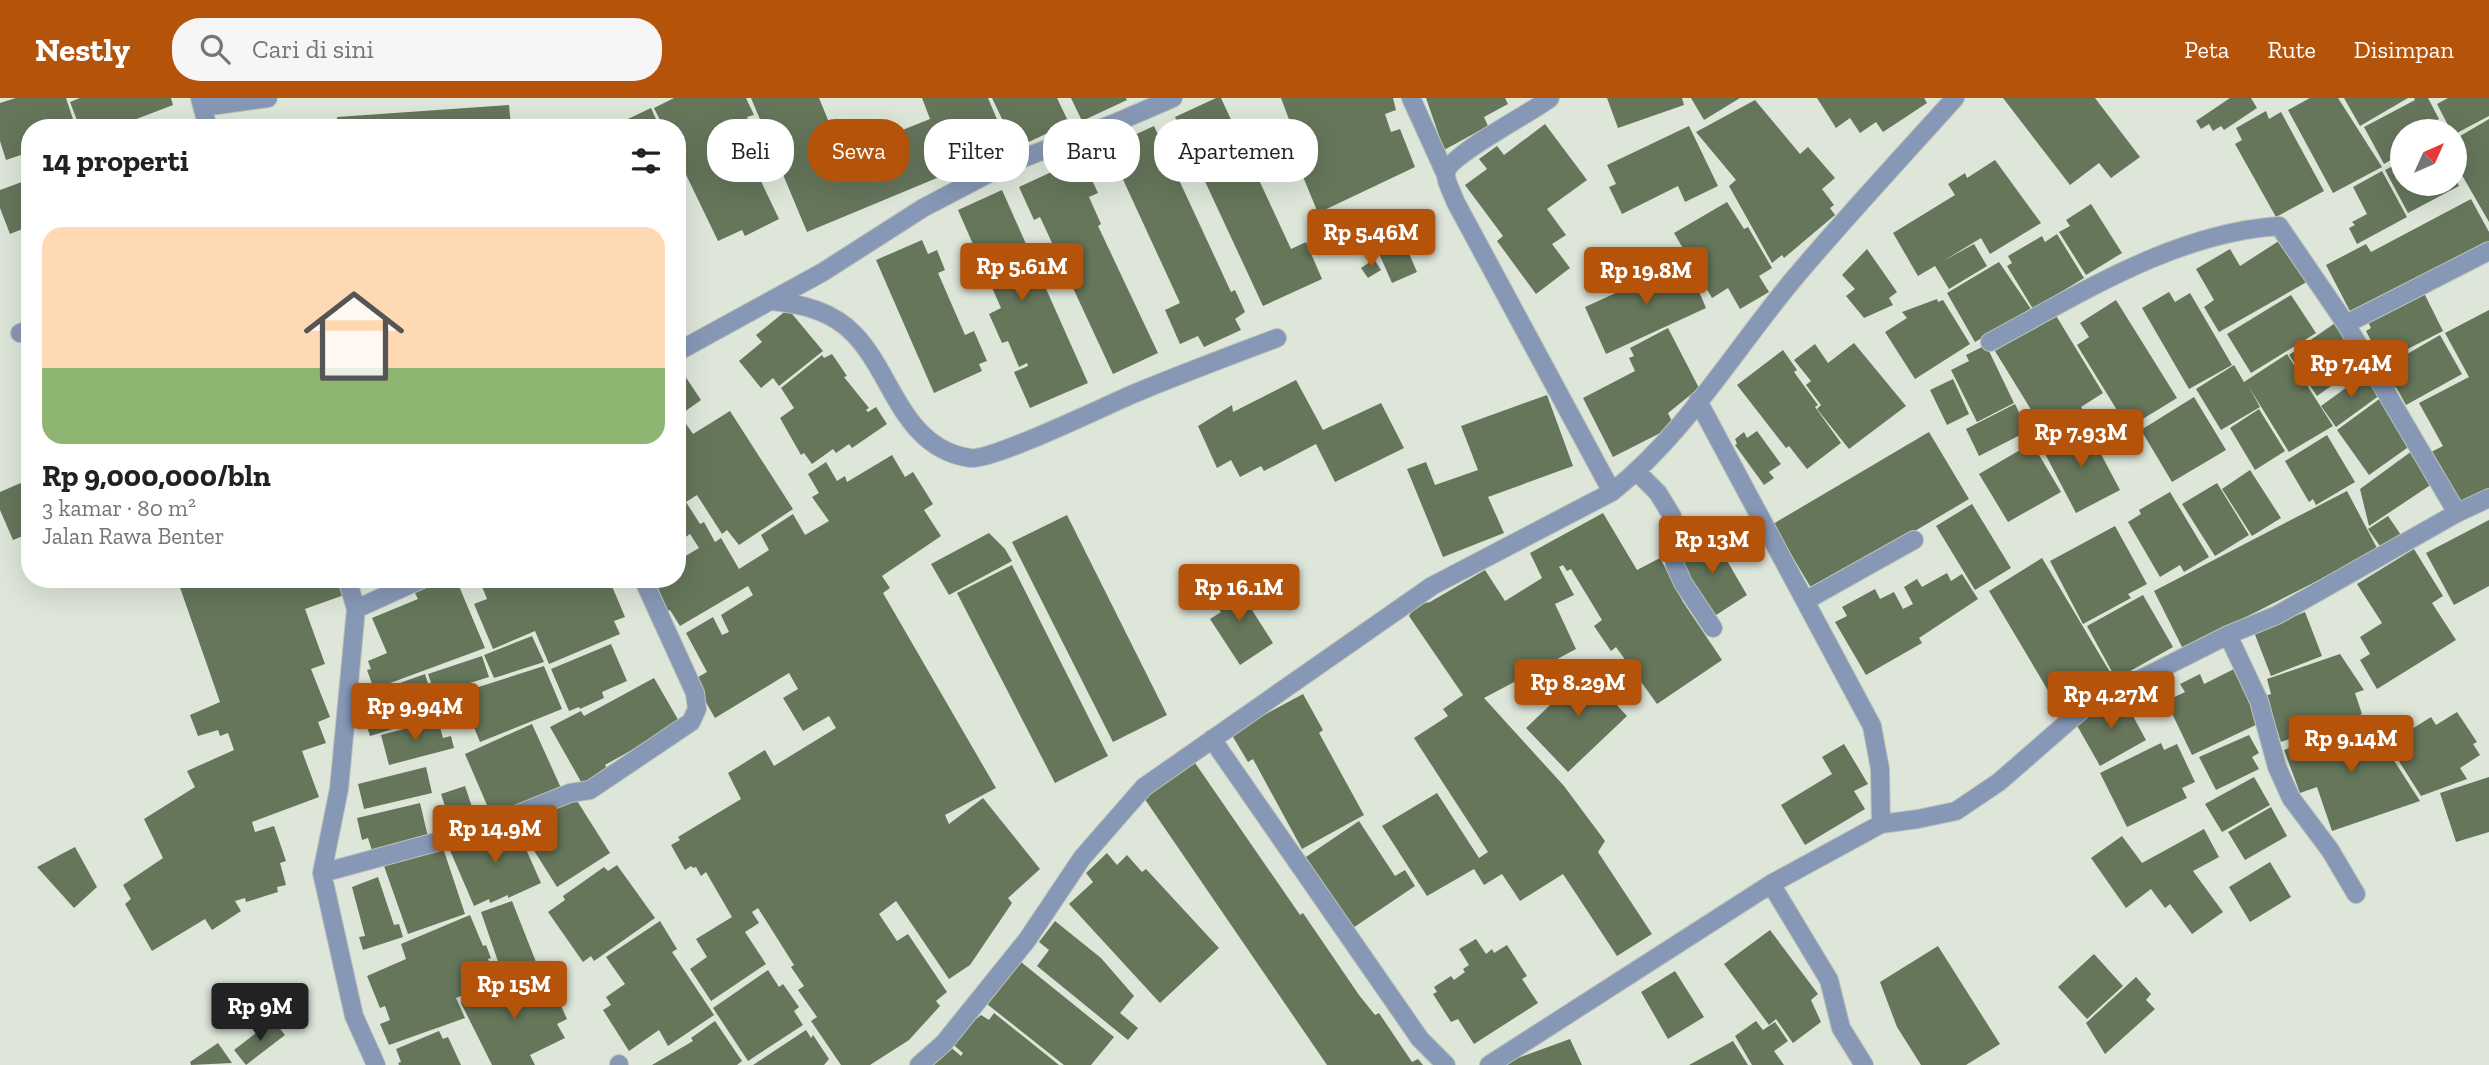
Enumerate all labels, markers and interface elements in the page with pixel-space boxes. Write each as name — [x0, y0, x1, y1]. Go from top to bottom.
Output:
search box — [172, 18, 662, 81]
text: Nestly — [35, 30, 130, 69]
icon: search — [196, 30, 234, 68]
text: Cari di sini — [252, 33, 374, 65]
text: Peta — [2184, 35, 2229, 64]
text: Rute — [2267, 35, 2316, 64]
text: Disimpan — [2354, 35, 2454, 64]
chip: Beli — [707, 119, 794, 182]
chip: Sewa — [808, 119, 910, 182]
chip: Filter — [924, 119, 1029, 182]
chip: Baru — [1043, 119, 1140, 182]
chip: Apartemen — [1154, 119, 1318, 182]
north arrow — [2390, 119, 2468, 196]
map controls — [2390, 119, 2467, 196]
icon: filters — [627, 142, 665, 180]
text: 14 properti — [42, 143, 189, 179]
pin: Rp 5.46M — [1299, 209, 1443, 269]
text: Rp 5.46M — [1323, 218, 1419, 246]
pin: Rp 5.61M — [950, 244, 1094, 303]
pin: Rp 19.8M — [1574, 248, 1718, 307]
text: Rp 5.61M — [976, 252, 1068, 280]
text: Rp 19.8M — [1600, 256, 1692, 284]
icon: home — [291, 273, 417, 399]
pin: Rp 7.4M — [2286, 341, 2416, 400]
text: Rp 7.4M — [2310, 349, 2392, 377]
pin: Rp 7.93M — [2009, 410, 2153, 469]
text: Rp 7.93M — [2034, 418, 2128, 446]
text: Rp 9,000,000/bln — [42, 458, 271, 494]
text: 3 kamar · 80 m² — [42, 494, 196, 522]
pin: Rp 13M — [1655, 517, 1769, 576]
text: Jalan Rawa Benter — [42, 522, 224, 550]
text: Rp 13M — [1675, 525, 1749, 553]
pin: Rp 16.1M — [1167, 564, 1311, 624]
text: Rp 16.1M — [1195, 573, 1283, 601]
pin: Rp 8.29M — [1506, 660, 1650, 719]
text: Rp 8.29M — [1530, 668, 1626, 696]
pin: Rp 4.27M — [2039, 672, 2183, 731]
text: Rp 4.27M — [2064, 680, 2158, 708]
pin: Rp 9.94M — [343, 684, 487, 743]
text: Rp 9.94M — [367, 692, 463, 720]
pin: Rp 9.14M — [2279, 716, 2423, 775]
text: Rp 9.14M — [2305, 724, 2397, 752]
pin: Rp 14.9M — [423, 806, 567, 865]
text: Rp 14.9M — [449, 814, 541, 842]
pin: Rp 15M — [457, 962, 571, 1021]
text: Rp 15M — [477, 970, 551, 998]
pin: Rp 9M — [211, 984, 309, 1043]
text: Rp 9M — [227, 992, 293, 1020]

